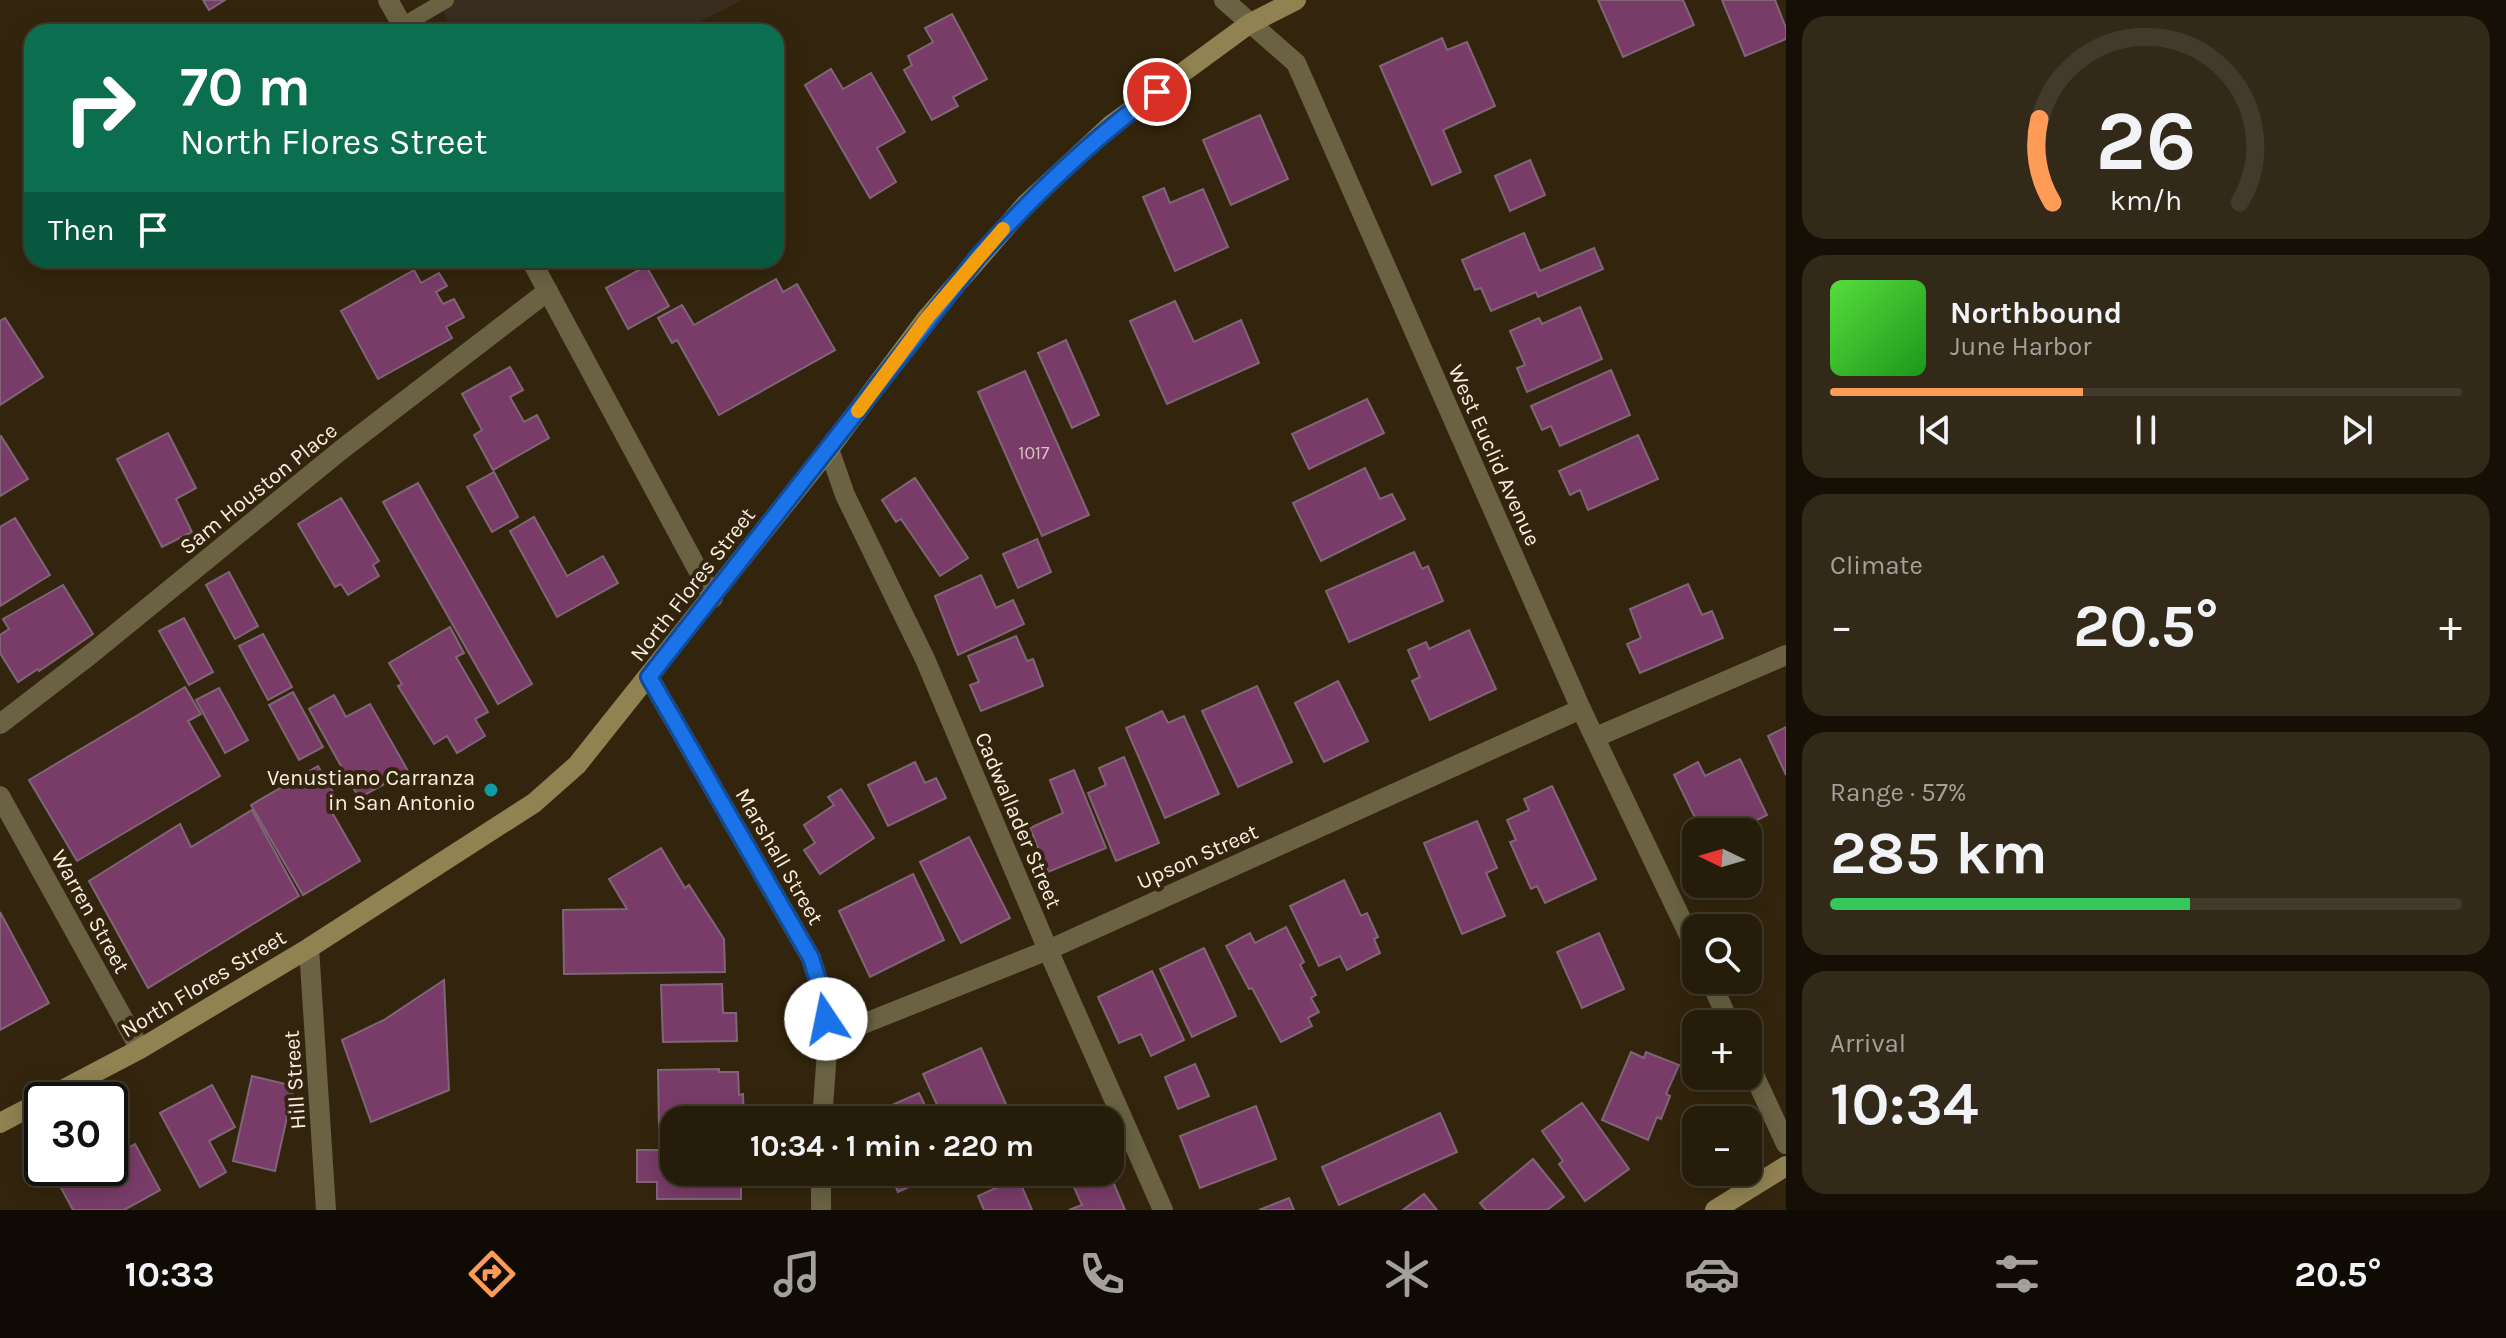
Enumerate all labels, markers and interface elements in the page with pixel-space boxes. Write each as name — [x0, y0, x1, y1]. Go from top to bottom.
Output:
text: 70 m — [180, 54, 311, 119]
icon: right — [48, 56, 152, 160]
pin — [1123, 58, 1191, 126]
icon: arrive — [1135, 70, 1179, 114]
text: 26 — [2096, 93, 2196, 190]
text: North Flores Street — [180, 121, 488, 163]
text: km/h — [2110, 185, 2182, 218]
icon: arrive — [131, 208, 175, 252]
text: Then — [48, 212, 115, 248]
text: Northbound — [1950, 295, 2122, 331]
text: June Harbor — [1950, 331, 2092, 362]
street label: West Euclid Avenue — [1442, 361, 1546, 550]
icon: previous — [1913, 408, 1957, 452]
icon: pause — [2124, 408, 2168, 452]
icon: next — [2335, 408, 2379, 452]
street label: Sam Houston Place — [175, 417, 342, 560]
house number: 1017 — [1018, 442, 1050, 464]
street label: North Flores Street — [625, 503, 761, 667]
text: Climate — [1830, 550, 1923, 581]
text: 20.5° — [2073, 591, 2219, 661]
text: − — [1830, 601, 1853, 652]
text: + — [2439, 601, 2462, 652]
street label: Cadwallader Street — [969, 728, 1067, 912]
place label: Venustiano Carranza in San Antonio — [267, 765, 475, 816]
text: Range · 57% — [1830, 777, 1967, 808]
marker: Venustiano Carranza in San Antonio — [482, 781, 500, 799]
street label: Marshall Street — [729, 783, 829, 930]
north arrow — [1682, 818, 1762, 898]
map controls — [1682, 818, 1762, 1186]
text: 285 km — [1830, 818, 2048, 888]
street label: Upson Street — [1133, 819, 1262, 895]
street label: Warren Street — [46, 845, 135, 978]
button: search — [1682, 914, 1762, 994]
street label: North Flores Street — [116, 924, 291, 1043]
position arrow — [784, 977, 868, 1061]
button: + — [1682, 1010, 1762, 1090]
text: Arrival — [1830, 1028, 1906, 1059]
street label: Hill Street — [279, 1030, 311, 1130]
text: 10:34 — [1830, 1069, 1979, 1139]
speed limit sign: 30 — [24, 1082, 128, 1186]
button: − — [1682, 1106, 1762, 1186]
text: 10:34 · 1 min · 220 m — [750, 1128, 1034, 1164]
icon: directions — [464, 1246, 520, 1302]
icon: music — [769, 1246, 825, 1302]
icon: phone — [1074, 1246, 1130, 1302]
icon: climate — [1379, 1246, 1435, 1302]
icon: car — [1684, 1246, 1740, 1302]
icon: filters — [1989, 1246, 2045, 1302]
text: 10:33 — [125, 1253, 215, 1295]
text: 20.5° — [2294, 1253, 2381, 1295]

